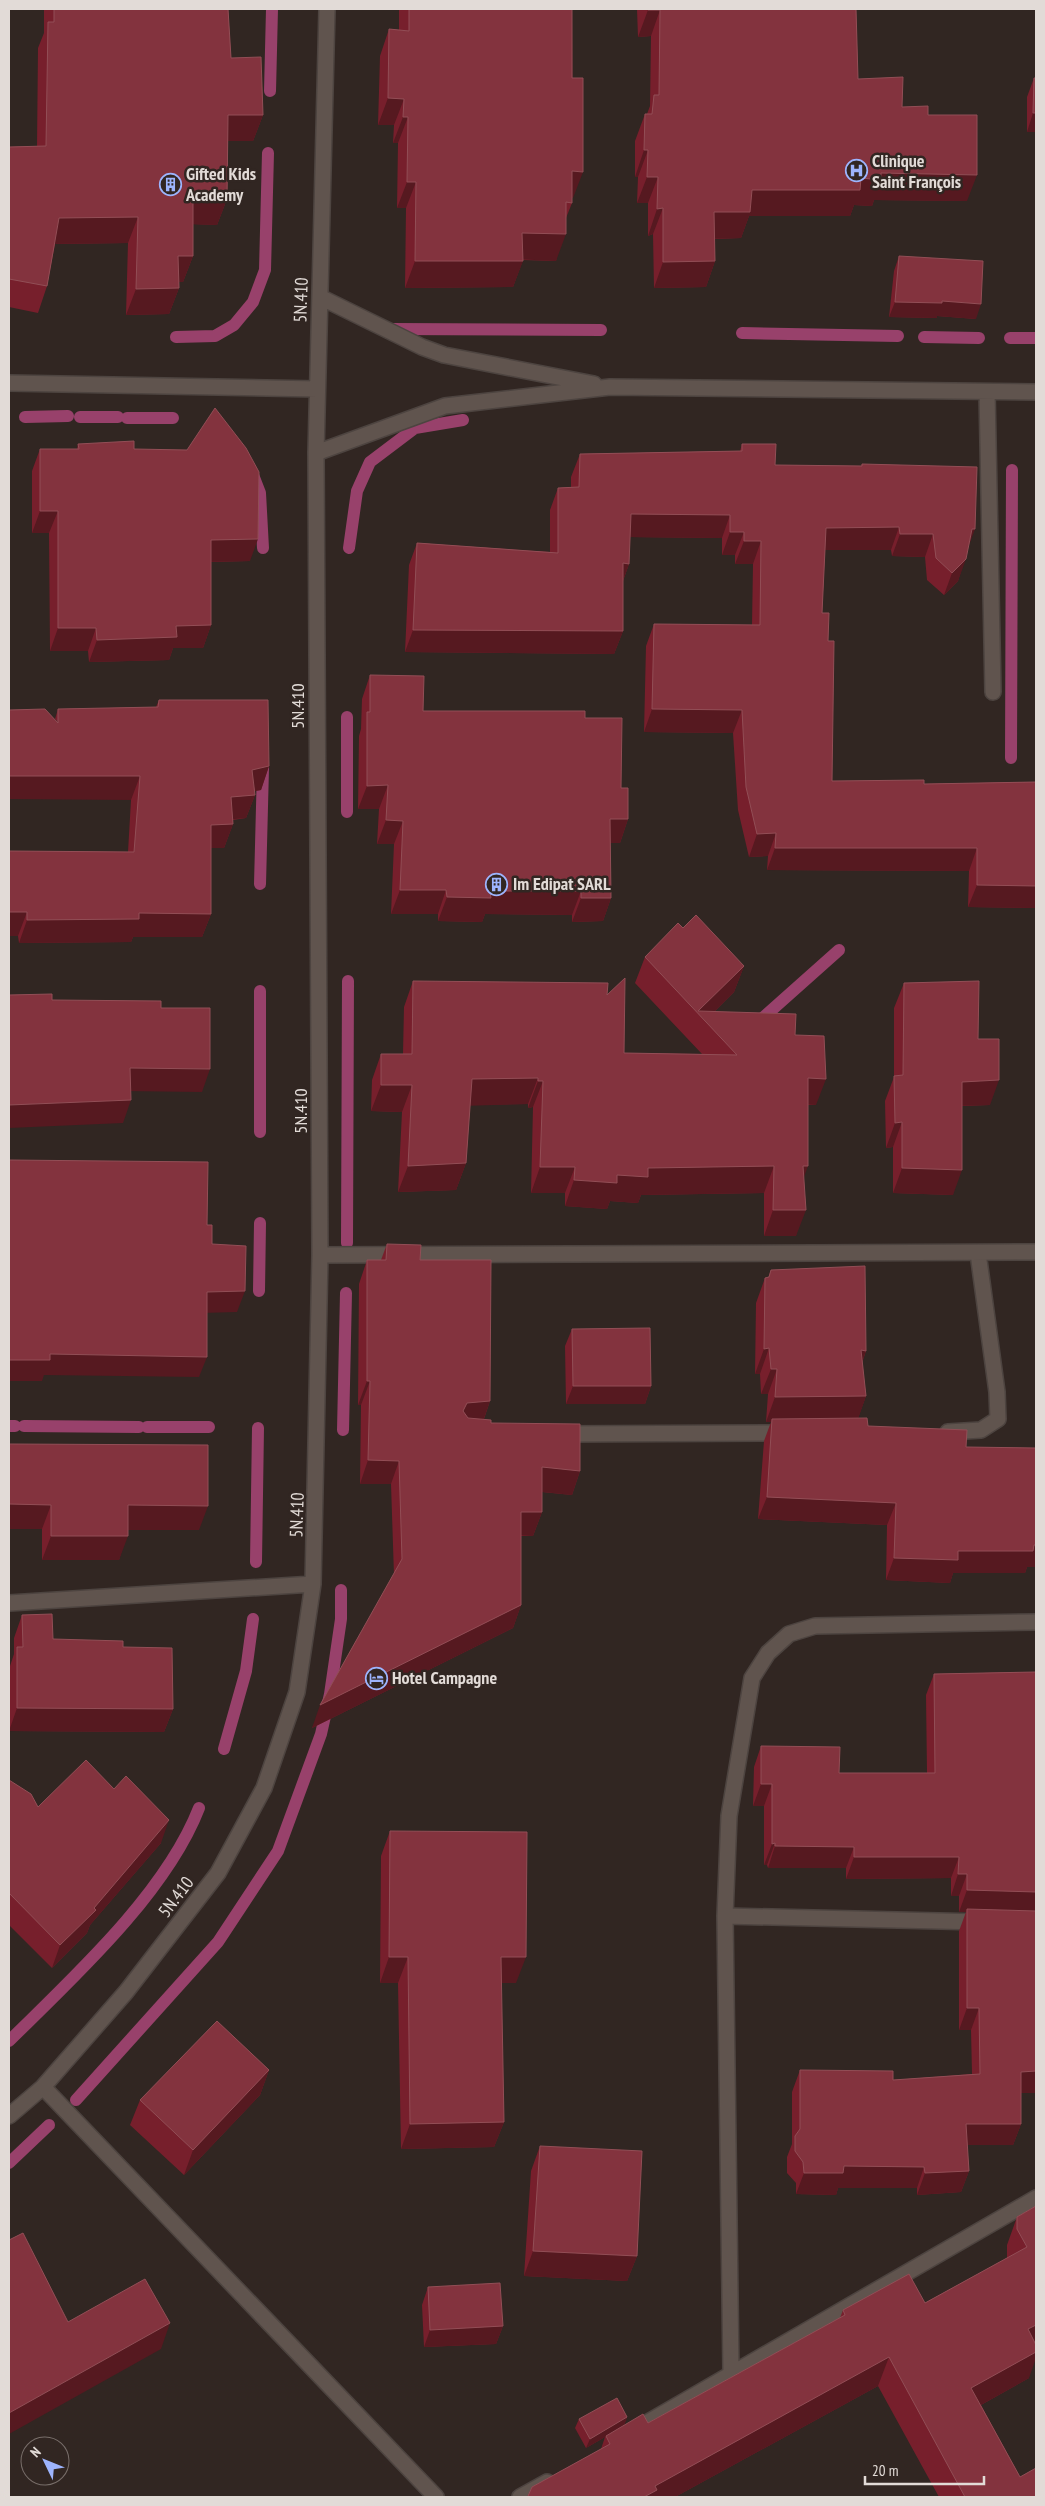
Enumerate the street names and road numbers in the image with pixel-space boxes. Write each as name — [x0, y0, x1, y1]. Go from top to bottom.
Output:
street label: 5N.410 — [288, 277, 313, 323]
street label: 5N.410 — [286, 683, 309, 729]
street label: 5N.410 — [289, 1088, 312, 1134]
street label: 5N.410 — [284, 1492, 309, 1538]
street label: 5N.410 — [153, 1872, 198, 1922]

